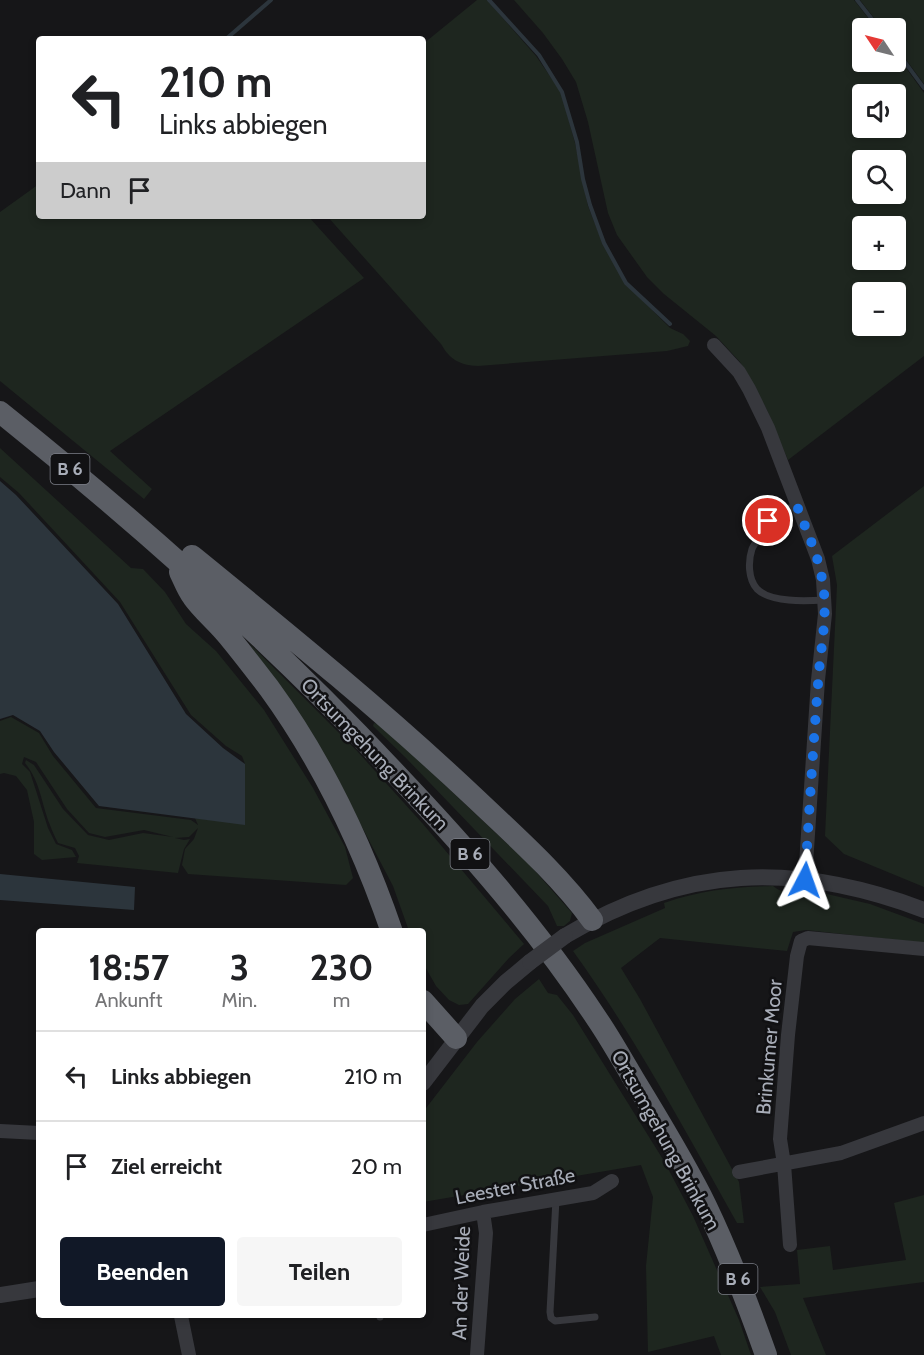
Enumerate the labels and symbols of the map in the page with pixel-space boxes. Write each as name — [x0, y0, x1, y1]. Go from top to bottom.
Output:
north arrow — [852, 18, 906, 72]
road number: B 6 — [50, 454, 90, 484]
pin — [742, 495, 793, 546]
street label: Ortsumgehung Brinkum — [296, 673, 454, 835]
road number: B 6 — [450, 839, 490, 869]
position arrow — [773, 848, 837, 912]
street label: Brinkumer Moor — [751, 978, 787, 1116]
street label: Ortsumgehung Brinkum — [606, 1046, 726, 1234]
street label: Leester Straße — [453, 1163, 577, 1209]
street label: An der Weide — [447, 1226, 475, 1340]
road number: B 6 — [718, 1264, 758, 1294]

